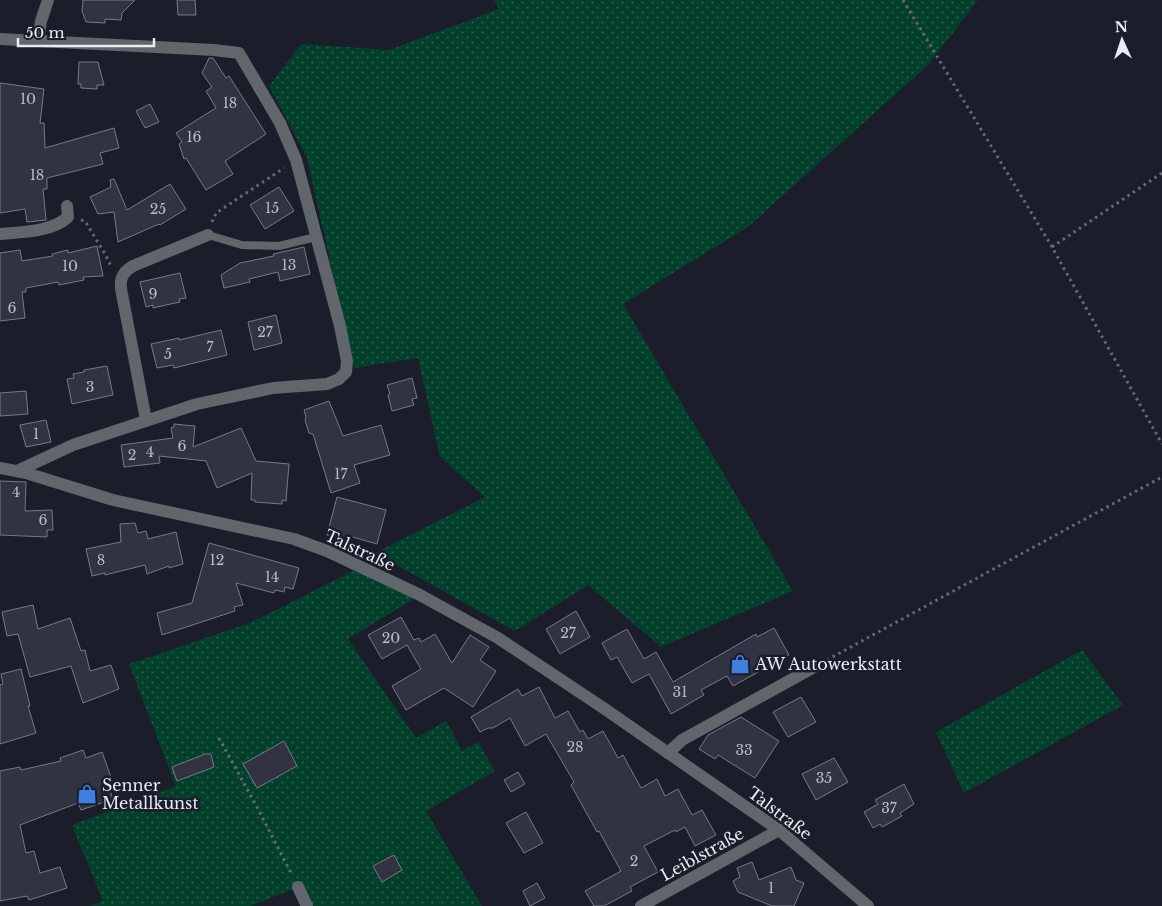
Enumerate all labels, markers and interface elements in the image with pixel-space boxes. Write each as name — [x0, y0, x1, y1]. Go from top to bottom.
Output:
scale bar — [18, 15, 154, 47]
north arrow — [1097, 15, 1147, 65]
text: N — [1114, 18, 1128, 36]
text: 50 m — [25, 23, 65, 42]
house number: 10 — [20, 90, 36, 108]
house number: 18 — [223, 94, 237, 112]
house number: 16 — [186, 128, 202, 146]
house number: 18 — [30, 166, 44, 184]
house number: 15 — [265, 199, 279, 217]
house number: 25 — [150, 200, 166, 218]
house number: 13 — [282, 256, 296, 274]
house number: 10 — [62, 257, 78, 275]
house number: 9 — [148, 285, 158, 303]
house number: 6 — [7, 299, 17, 317]
house number: 27 — [257, 323, 274, 341]
house number: 7 — [206, 338, 214, 356]
house number: 5 — [164, 345, 172, 363]
house number: 3 — [86, 378, 94, 396]
house number: 1 — [33, 425, 39, 443]
house number: 6 — [177, 437, 187, 455]
house number: 4 — [146, 443, 154, 461]
house number: 2 — [128, 446, 136, 464]
house number: 17 — [334, 465, 349, 483]
house number: 4 — [12, 483, 20, 501]
house number: 6 — [38, 511, 48, 529]
street label: Talstraße — [322, 525, 398, 575]
house number: 8 — [97, 551, 105, 569]
house number: 12 — [210, 551, 224, 569]
house number: 14 — [265, 568, 279, 586]
house number: 27 — [560, 624, 577, 642]
house number: 20 — [382, 629, 400, 647]
shop icon: AW Autowerkstatt — [729, 653, 751, 675]
place label: AW Autowerkstatt — [754, 654, 902, 674]
house number: 31 — [673, 683, 687, 701]
house number: 28 — [566, 738, 584, 756]
house number: 33 — [735, 741, 753, 759]
house number: 35 — [816, 769, 832, 787]
place label: Senner Metallkunst — [102, 775, 198, 813]
street label: Talstraße — [744, 782, 816, 844]
shop icon: Senner Metallkunst — [76, 783, 98, 805]
house number: 37 — [881, 799, 898, 817]
street label: Leiblstraße — [657, 823, 747, 885]
house number: 2 — [630, 852, 638, 870]
house number: 1 — [768, 879, 774, 897]

